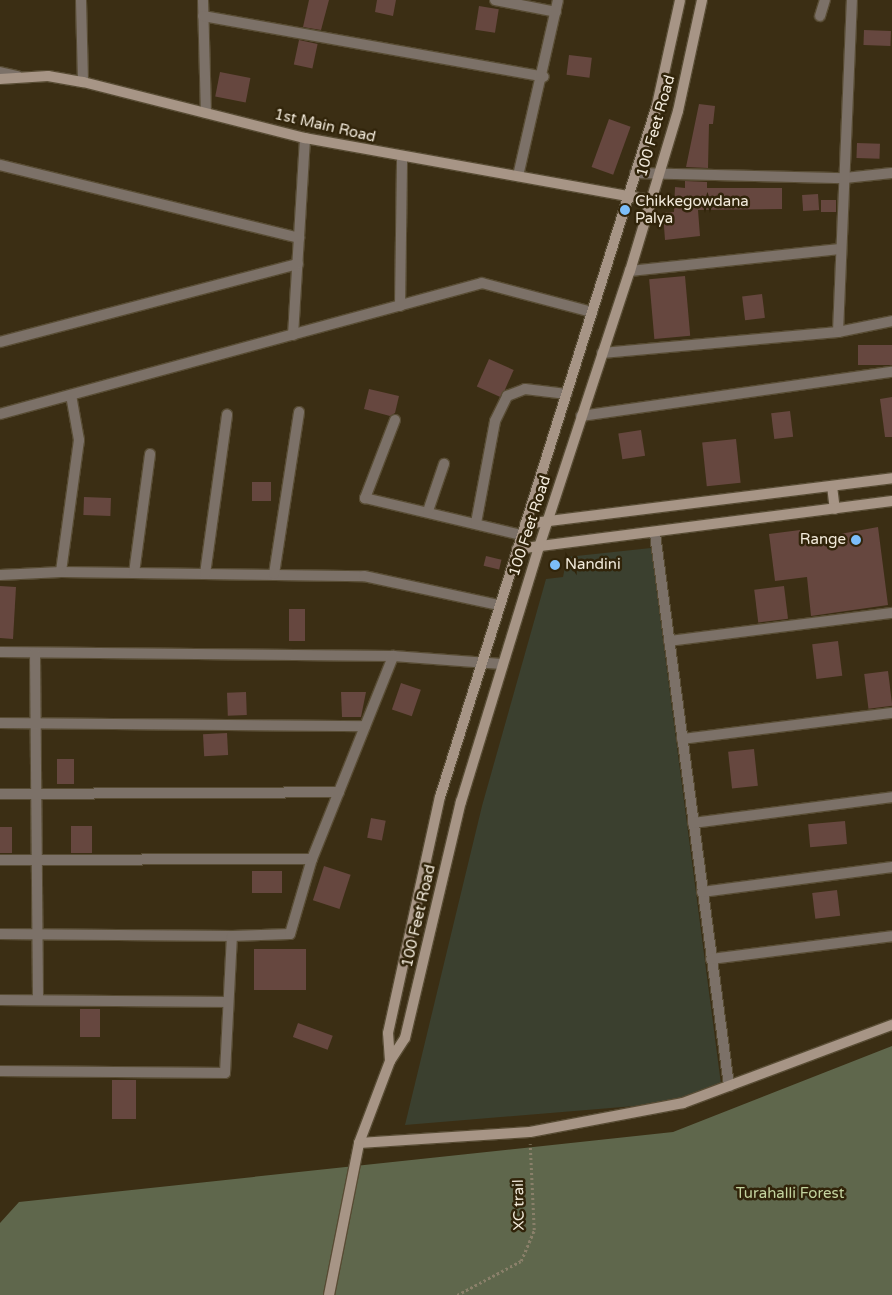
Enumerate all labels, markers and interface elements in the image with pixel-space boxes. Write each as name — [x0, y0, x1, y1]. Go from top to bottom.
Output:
street label: 100 Feet Road — [633, 73, 679, 179]
street label: 1st Main Road — [273, 106, 377, 146]
place label: Chikkegowdana Palya — [635, 192, 749, 227]
marker: Chikkegowdana Palya — [619, 204, 631, 216]
street label: 100 Feet Road — [505, 473, 555, 579]
place label: Range — [800, 531, 846, 549]
marker: Range — [850, 534, 862, 546]
place label: Nandini — [565, 556, 621, 574]
marker: Nandini — [549, 559, 561, 571]
street label: 100 Feet Road — [398, 863, 440, 969]
street label: XC trail — [510, 1179, 528, 1231]
park label: Turahalli Forest — [736, 1185, 844, 1203]

